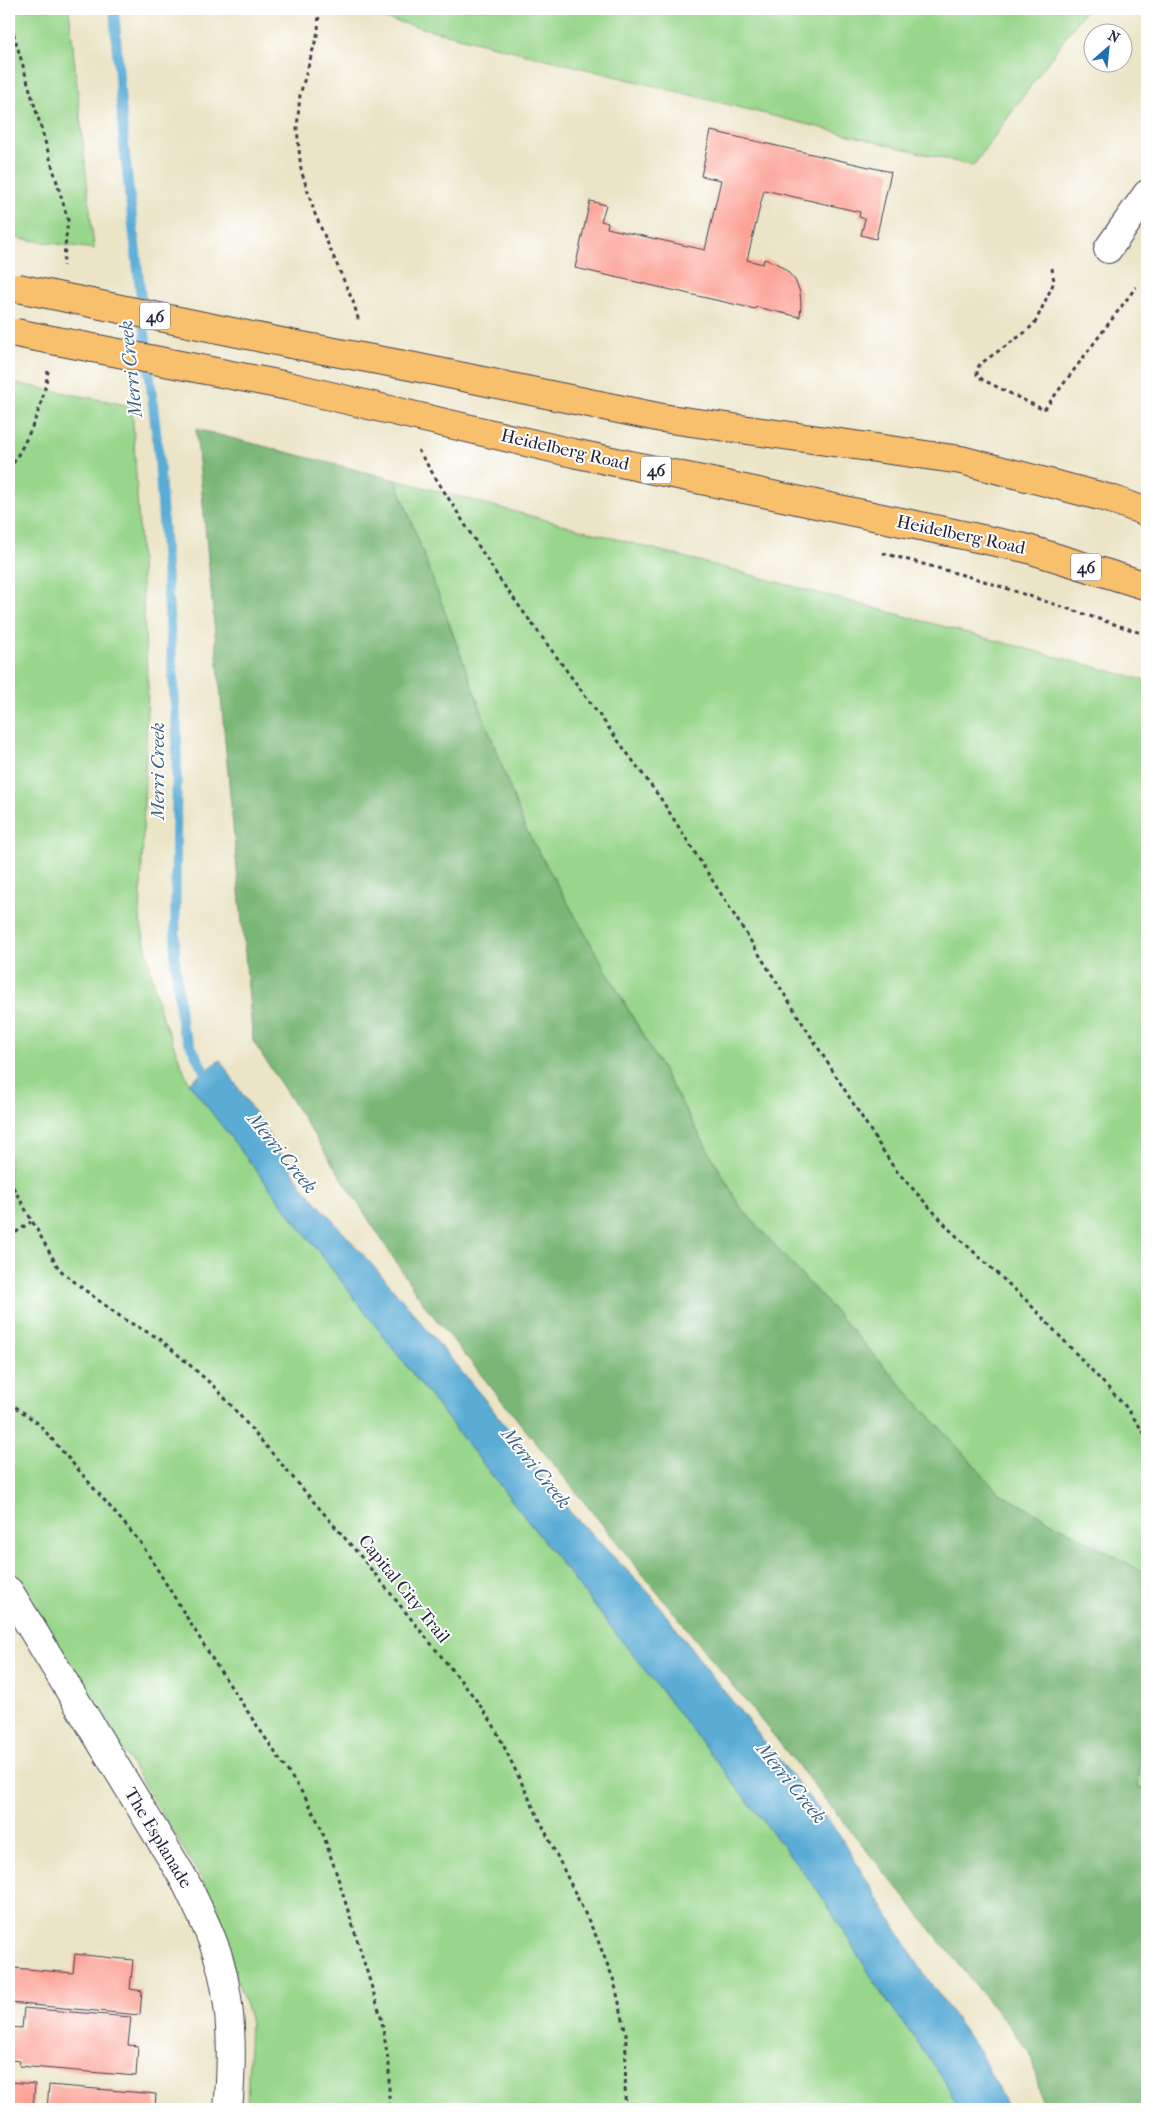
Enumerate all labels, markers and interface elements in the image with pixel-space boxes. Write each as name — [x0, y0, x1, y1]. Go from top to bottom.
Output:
north arrow — [1084, 22, 1134, 72]
text: N — [1105, 27, 1123, 47]
road number: 46 — [140, 302, 170, 330]
water label: Merri Creek — [115, 319, 147, 421]
street label: Heidelberg Road — [499, 425, 631, 475]
road number: 46 — [641, 456, 671, 484]
street label: Heidelberg Road — [895, 511, 1027, 559]
road number: 46 — [1071, 554, 1101, 580]
water label: Merri Creek — [147, 722, 169, 822]
water label: Merri Creek — [242, 1107, 321, 1198]
water label: Merri Creek — [496, 1422, 575, 1513]
street label: Capital City Trail — [354, 1531, 454, 1647]
water label: Merri Creek — [751, 1737, 830, 1828]
street label: The Esplanade — [120, 1784, 196, 1892]

